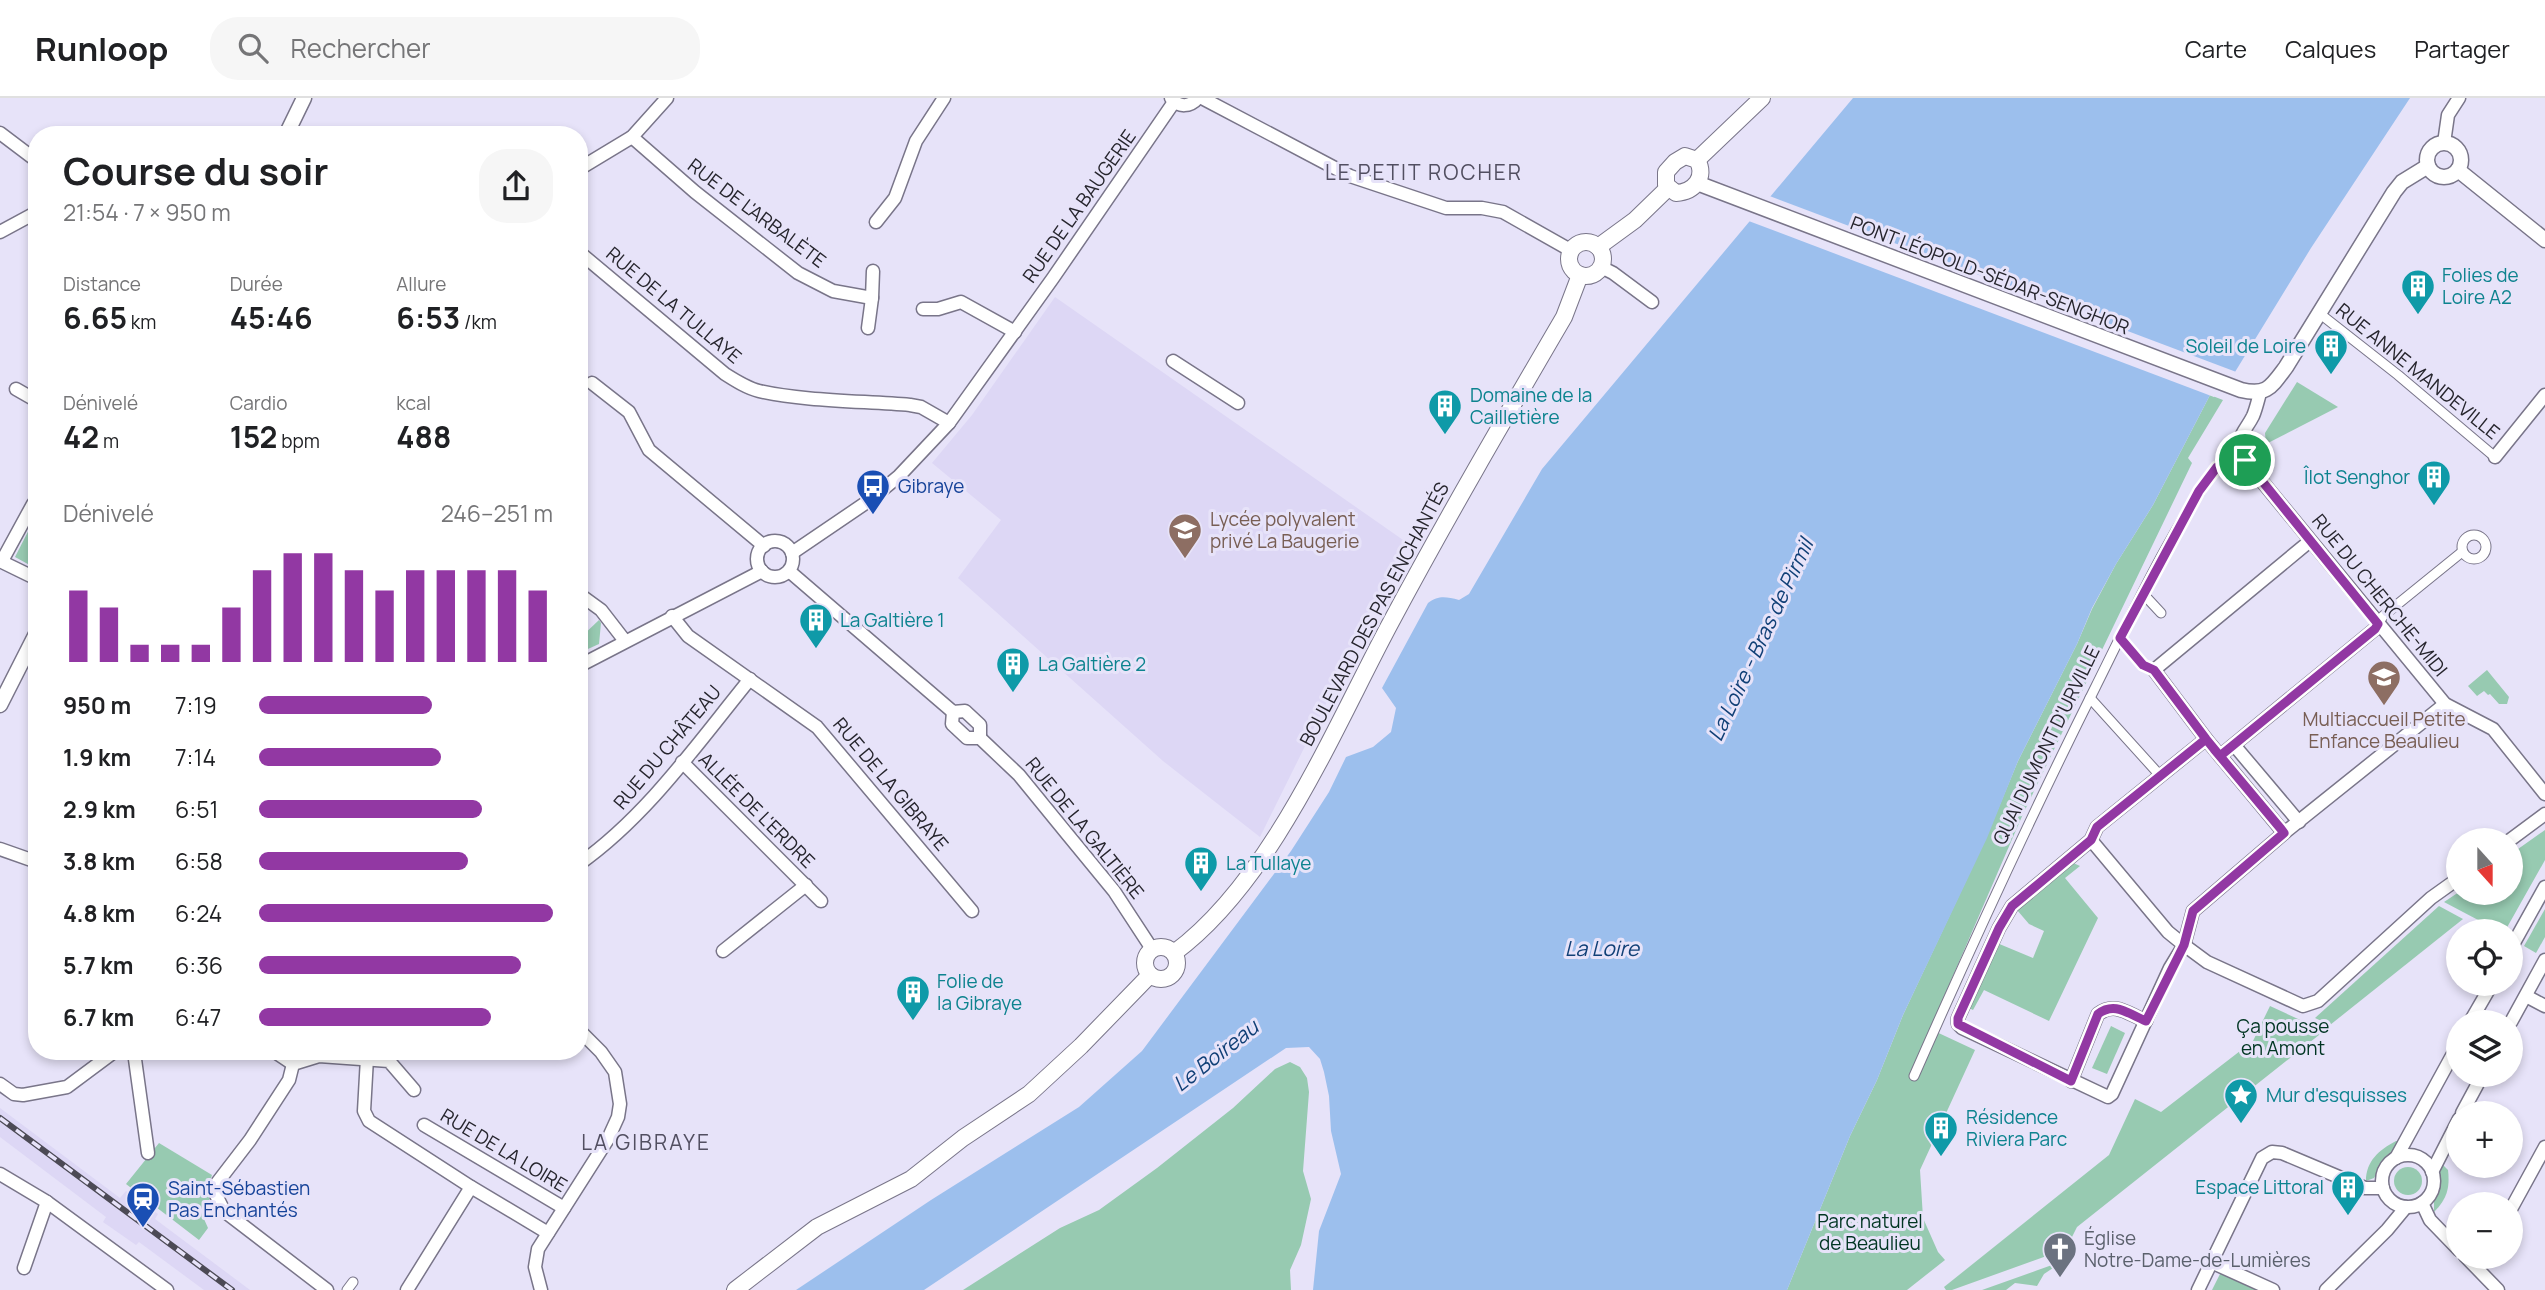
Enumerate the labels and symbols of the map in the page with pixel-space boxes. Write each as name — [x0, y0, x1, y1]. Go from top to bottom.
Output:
street label: RUE DE LA BAUGERIE — [1016, 124, 1142, 288]
street label: RUE DE L'ARBALÈTE — [683, 152, 831, 274]
district label: LE PETIT ROCHER — [1325, 158, 1523, 186]
street label: PONT LÉOPOLD-SÉDAR-SENGHOR — [1847, 210, 2133, 340]
street label: RUE DE LA TULLAYE — [601, 241, 747, 369]
place label: Folies de Loire A2 — [2442, 262, 2519, 310]
building icon: Folies de Loire A2 — [2399, 267, 2437, 316]
street label: RUE ANNE MANDEVILLE — [2331, 297, 2505, 445]
building icon: Soleil de Loire — [2312, 327, 2350, 376]
place label: Soleil de Loire — [2186, 333, 2306, 359]
place label: Domaine de la Cailletière — [1470, 382, 1592, 430]
building icon: Domaine de la Cailletière — [1426, 387, 1464, 436]
pin — [2215, 430, 2275, 490]
building icon: Îlot Senghor — [2415, 458, 2453, 507]
place label: Îlot Senghor — [2303, 464, 2410, 490]
bus stop icon: Gibraye — [854, 467, 892, 516]
place label: Gibraye — [898, 473, 964, 499]
street label: BOULEVARD DES PAS ENCHANTÉS — [1293, 477, 1455, 750]
place label: Lycée polyvalent privé La Baugerie — [1210, 506, 1359, 554]
street label: RUE DU CHERCHE-MIDI — [2306, 508, 2454, 682]
school or university icon: Lycée polyvalent privé La Baugerie — [1166, 511, 1204, 560]
water label: La Loire - Bras de Pirmil — [1701, 531, 1821, 745]
building icon: La Galtière 1 — [797, 601, 835, 650]
place label: La Galtière 1 — [840, 607, 945, 633]
street label: QUAI DUMONT D'URVILLE — [1986, 641, 2106, 849]
building icon: La Galtière 2 — [994, 645, 1032, 694]
place label: La Galtière 2 — [1038, 651, 1146, 677]
school or university icon: Multiaccueil Petite Enfance Beaulieu — [2365, 658, 2403, 707]
street label: RUE DU CHÂTEAU — [607, 679, 727, 815]
place label: Multiaccueil Petite Enfance Beaulieu — [2302, 706, 2466, 754]
street label: RUE DE LA GIBRAYE — [827, 712, 955, 856]
street label: ALLÉE DE L'ERDRE — [693, 746, 821, 874]
street label: RUE DE LA GALTIÈRE — [1020, 752, 1150, 904]
north arrow — [2446, 828, 2524, 905]
building icon: La Tullaye — [1182, 844, 1220, 893]
place label: La Tullaye — [1226, 850, 1311, 876]
water label: La Loire — [1565, 934, 1641, 962]
place label: Folie de la Gibraye — [937, 968, 1022, 1016]
building icon: Folie de la Gibraye — [894, 973, 932, 1022]
water label: Le Boireau — [1167, 1012, 1265, 1097]
park label: Ça pousse en Amont — [2237, 1013, 2329, 1061]
place icon: Mur d'esquisses — [2222, 1076, 2260, 1125]
place label: Mur d'esquisses — [2266, 1082, 2407, 1108]
street label: RUE DE LA LOIRE — [436, 1102, 572, 1198]
place label: Résidence Riviera Parc — [1966, 1104, 2067, 1152]
building icon: Résidence Riviera Parc — [1922, 1109, 1960, 1158]
district label: LA GIBRAYE — [581, 1128, 711, 1156]
building icon: Espace Littoral — [2329, 1168, 2367, 1217]
place label: Espace Littoral — [2195, 1174, 2324, 1200]
place label: Saint-Sébastien Pas Enchantés — [168, 1175, 310, 1223]
station icon: Saint-Sébastien Pas Enchantés — [124, 1180, 162, 1229]
park label: Parc naturel de Beaulieu — [1817, 1208, 1923, 1256]
place label: Église Notre-Dame-de-Lumières — [2084, 1225, 2311, 1273]
church icon: Église Notre-Dame-de-Lumières — [2041, 1230, 2079, 1279]

